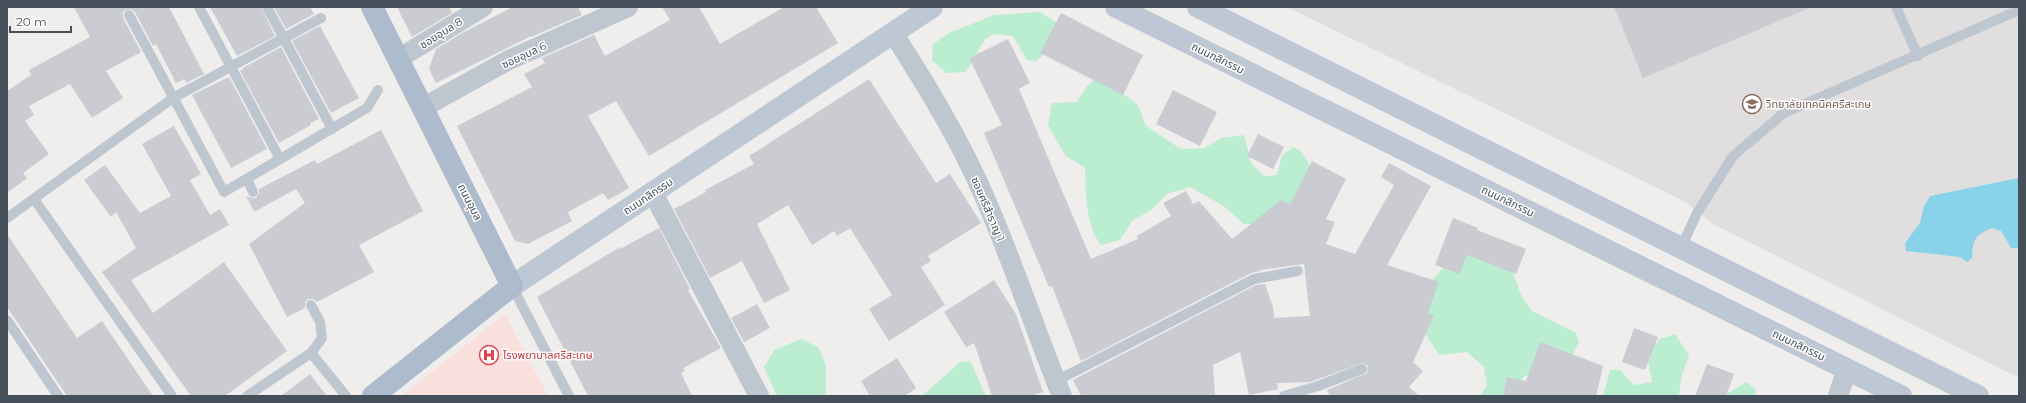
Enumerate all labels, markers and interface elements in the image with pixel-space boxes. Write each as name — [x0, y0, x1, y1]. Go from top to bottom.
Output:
scale bar — [10, 8, 71, 34]
text: 20 m — [16, 14, 47, 29]
street label: ซอยอุบล 8 — [417, 14, 465, 52]
street label: ซอยอุบล 6 — [499, 38, 549, 71]
street label: ถนนกสิกรรม — [1189, 39, 1247, 77]
school or university icon: วิทยาลัยเทคนิคศรีสะเกษ — [1741, 93, 1763, 115]
place label: วิทยาลัยเทคนิคศรีสะเกษ — [1766, 97, 1871, 111]
street label: ถนนกสิกรรม — [620, 174, 676, 218]
street label: ซอยศรีสำราญ 1 — [968, 175, 1008, 243]
street label: ถนนอุบล — [455, 181, 485, 223]
street label: ถนนกสิกรรม — [1479, 182, 1537, 220]
street label: ถนนกสิกรรม — [1770, 326, 1828, 364]
hospital icon: โรงพยาบาลศรีสะเกษ — [478, 344, 500, 366]
place label: โรงพยาบาลศรีสะเกษ — [503, 348, 593, 362]

